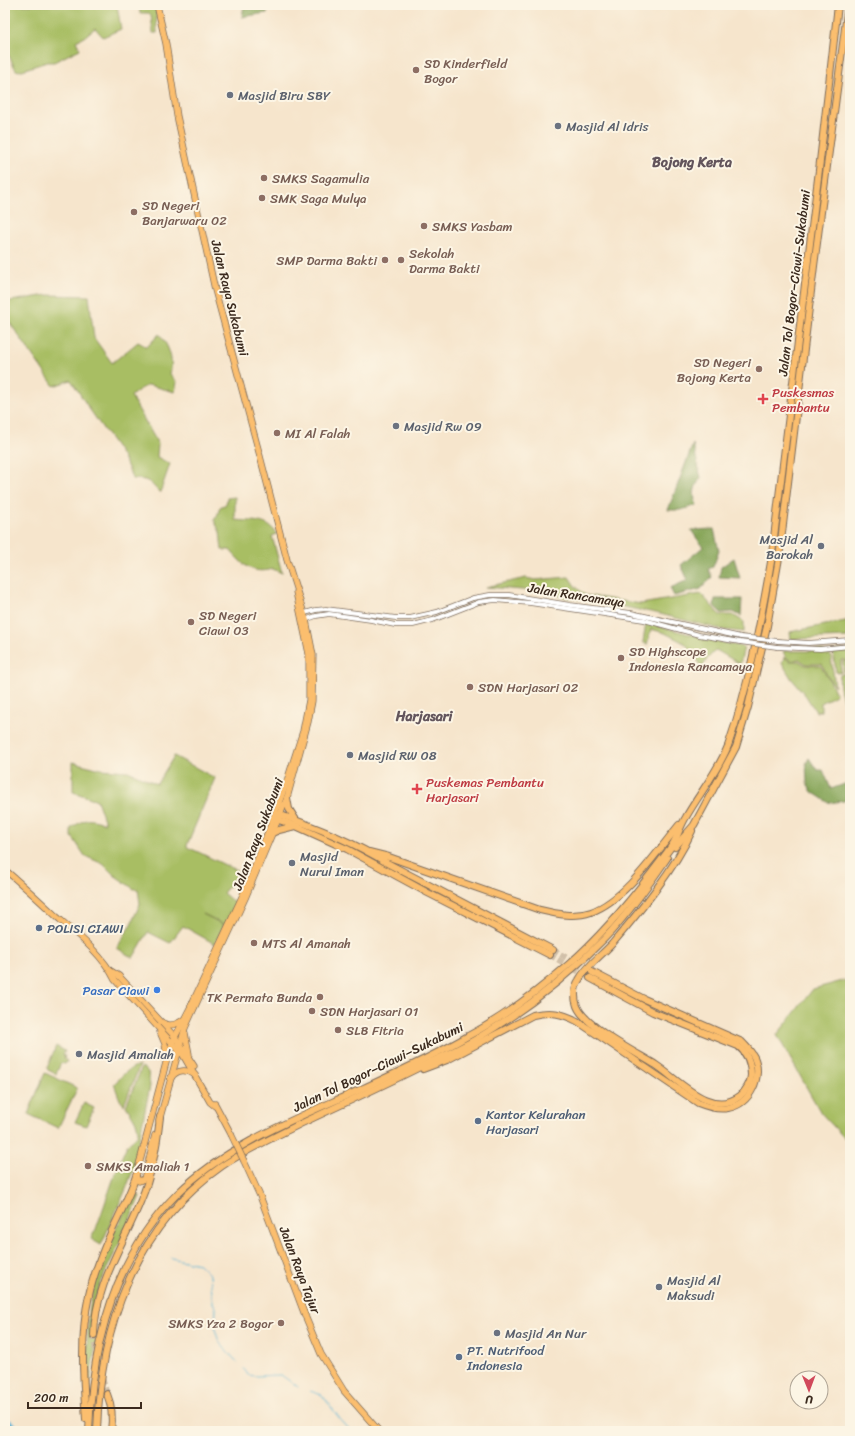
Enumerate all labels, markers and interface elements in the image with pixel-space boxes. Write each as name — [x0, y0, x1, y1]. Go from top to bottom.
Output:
place label: SD Kinderfield Bogor — [424, 52, 508, 90]
marker: SD Kinderfield Bogor — [411, 65, 421, 75]
place label: Masjid Biru SBY — [238, 84, 331, 107]
marker: Masjid Biru SBY — [225, 90, 235, 100]
place label: Masjid Al Idris — [566, 115, 650, 138]
marker: Masjid Al Idris — [553, 121, 563, 131]
district label: Bojong Kerta — [652, 150, 732, 175]
place label: SMKS Sagamulia — [272, 167, 370, 190]
marker: SMKS Sagamulia — [259, 173, 269, 183]
place label: SMK Saga Mulya — [270, 187, 367, 210]
street label: Jalan Tol Bogor–Ciawi–Sukabumi — [771, 188, 817, 378]
marker: SMK Saga Mulya — [257, 193, 267, 203]
place label: SD Negeri Banjarwaru 02 — [142, 194, 227, 232]
marker: SD Negeri Banjarwaru 02 — [129, 207, 139, 217]
place label: SMKS Yasbam — [432, 215, 512, 238]
marker: SMKS Yasbam — [419, 221, 429, 231]
street label: Jalan Raya Sukabumi — [204, 236, 256, 359]
place label: Sekolah Darma Bakti — [409, 242, 480, 280]
place label: SMP Darma Bakti — [276, 249, 377, 272]
marker: SMP Darma Bakti — [380, 255, 390, 265]
marker: Sekolah Darma Bakti — [396, 255, 406, 265]
place label: SD Negeri Bojong Kerta — [677, 351, 751, 389]
marker: SD Negeri Bojong Kerta — [754, 364, 764, 374]
place label: Puskesmas Pembantu — [772, 381, 834, 419]
marker: Puskesmas Pembantu — [757, 393, 769, 405]
place label: Masjid Rw 09 — [404, 415, 482, 438]
marker: Masjid Rw 09 — [391, 421, 401, 431]
place label: MI Al Falah — [285, 422, 351, 445]
marker: MI Al Falah — [272, 428, 282, 438]
place label: Masjid Al Barokah — [760, 528, 813, 566]
marker: Masjid Al Barokah — [816, 541, 826, 551]
street label: Jalan Rancamaya — [525, 576, 626, 614]
place label: SD Negeri Ciawi 03 — [199, 604, 257, 642]
marker: SD Negeri Ciawi 03 — [186, 617, 196, 627]
place label: SD Highscope Indonesia Rancamaya — [628, 640, 753, 678]
marker: SD Highscope Indonesia Rancamaya — [616, 653, 626, 663]
place label: SDN Harjasari 02 — [478, 676, 579, 699]
marker: SDN Harjasari 02 — [465, 682, 475, 692]
district label: Harjasari — [395, 704, 453, 729]
place label: Masjid RW 08 — [358, 744, 437, 767]
marker: Masjid RW 08 — [345, 750, 355, 760]
place label: Puskemas Pembantu Harjasari — [426, 771, 544, 809]
street label: Jalan Raya Sukabumi — [226, 774, 290, 895]
marker: Puskemas Pembantu Harjasari — [411, 783, 423, 795]
place label: Masjid Nurul Iman — [300, 845, 364, 883]
marker: Masjid Nurul Iman — [287, 858, 297, 868]
place label: POLISI CIAWI — [47, 917, 124, 940]
marker: POLISI CIAWI — [34, 923, 44, 933]
place label: MTS Al Amanah — [262, 932, 351, 955]
marker: MTS Al Amanah — [249, 938, 259, 948]
place label: Pasar Ciawi — [83, 979, 149, 1002]
marker: Pasar Ciawi — [152, 985, 162, 995]
place label: TK Permata Bunda — [207, 986, 312, 1009]
marker: TK Permata Bunda — [315, 992, 325, 1002]
place label: SDN Harjasari 01 — [320, 1000, 419, 1023]
marker: SDN Harjasari 01 — [307, 1006, 317, 1016]
street label: Jalan Tol Bogor–Ciawi–Sukabumi — [288, 1015, 468, 1119]
place label: SLB Fitria — [346, 1019, 404, 1042]
marker: SLB Fitria — [333, 1025, 343, 1035]
place label: Masjid Amaliah — [87, 1043, 174, 1066]
marker: Masjid Amaliah — [74, 1049, 84, 1059]
place label: Kantor Kelurahan Harjasari — [486, 1103, 585, 1141]
marker: Kantor Kelurahan Harjasari — [473, 1116, 483, 1126]
place label: SMKS Amaliah 1 — [96, 1155, 190, 1178]
marker: SMKS Amaliah 1 — [83, 1161, 93, 1171]
street label: Jalan Raya Tajur — [272, 1222, 328, 1318]
place label: Masjid Al Maksudi — [667, 1269, 721, 1307]
marker: Masjid Al Maksudi — [654, 1282, 664, 1292]
place label: SMKS Yza 2 Bogor — [168, 1312, 274, 1335]
marker: SMKS Yza 2 Bogor — [276, 1318, 286, 1328]
place label: Masjid An Nur — [505, 1322, 587, 1345]
marker: Masjid An Nur — [492, 1328, 502, 1338]
place label: PT. Nutrifood Indonesia — [466, 1339, 545, 1377]
marker: PT. Nutrifood Indonesia — [454, 1352, 464, 1362]
north arrow — [789, 1370, 829, 1410]
scale bar — [28, 1384, 141, 1410]
text: 200 m — [34, 1387, 68, 1409]
text: U — [805, 1390, 813, 1409]

